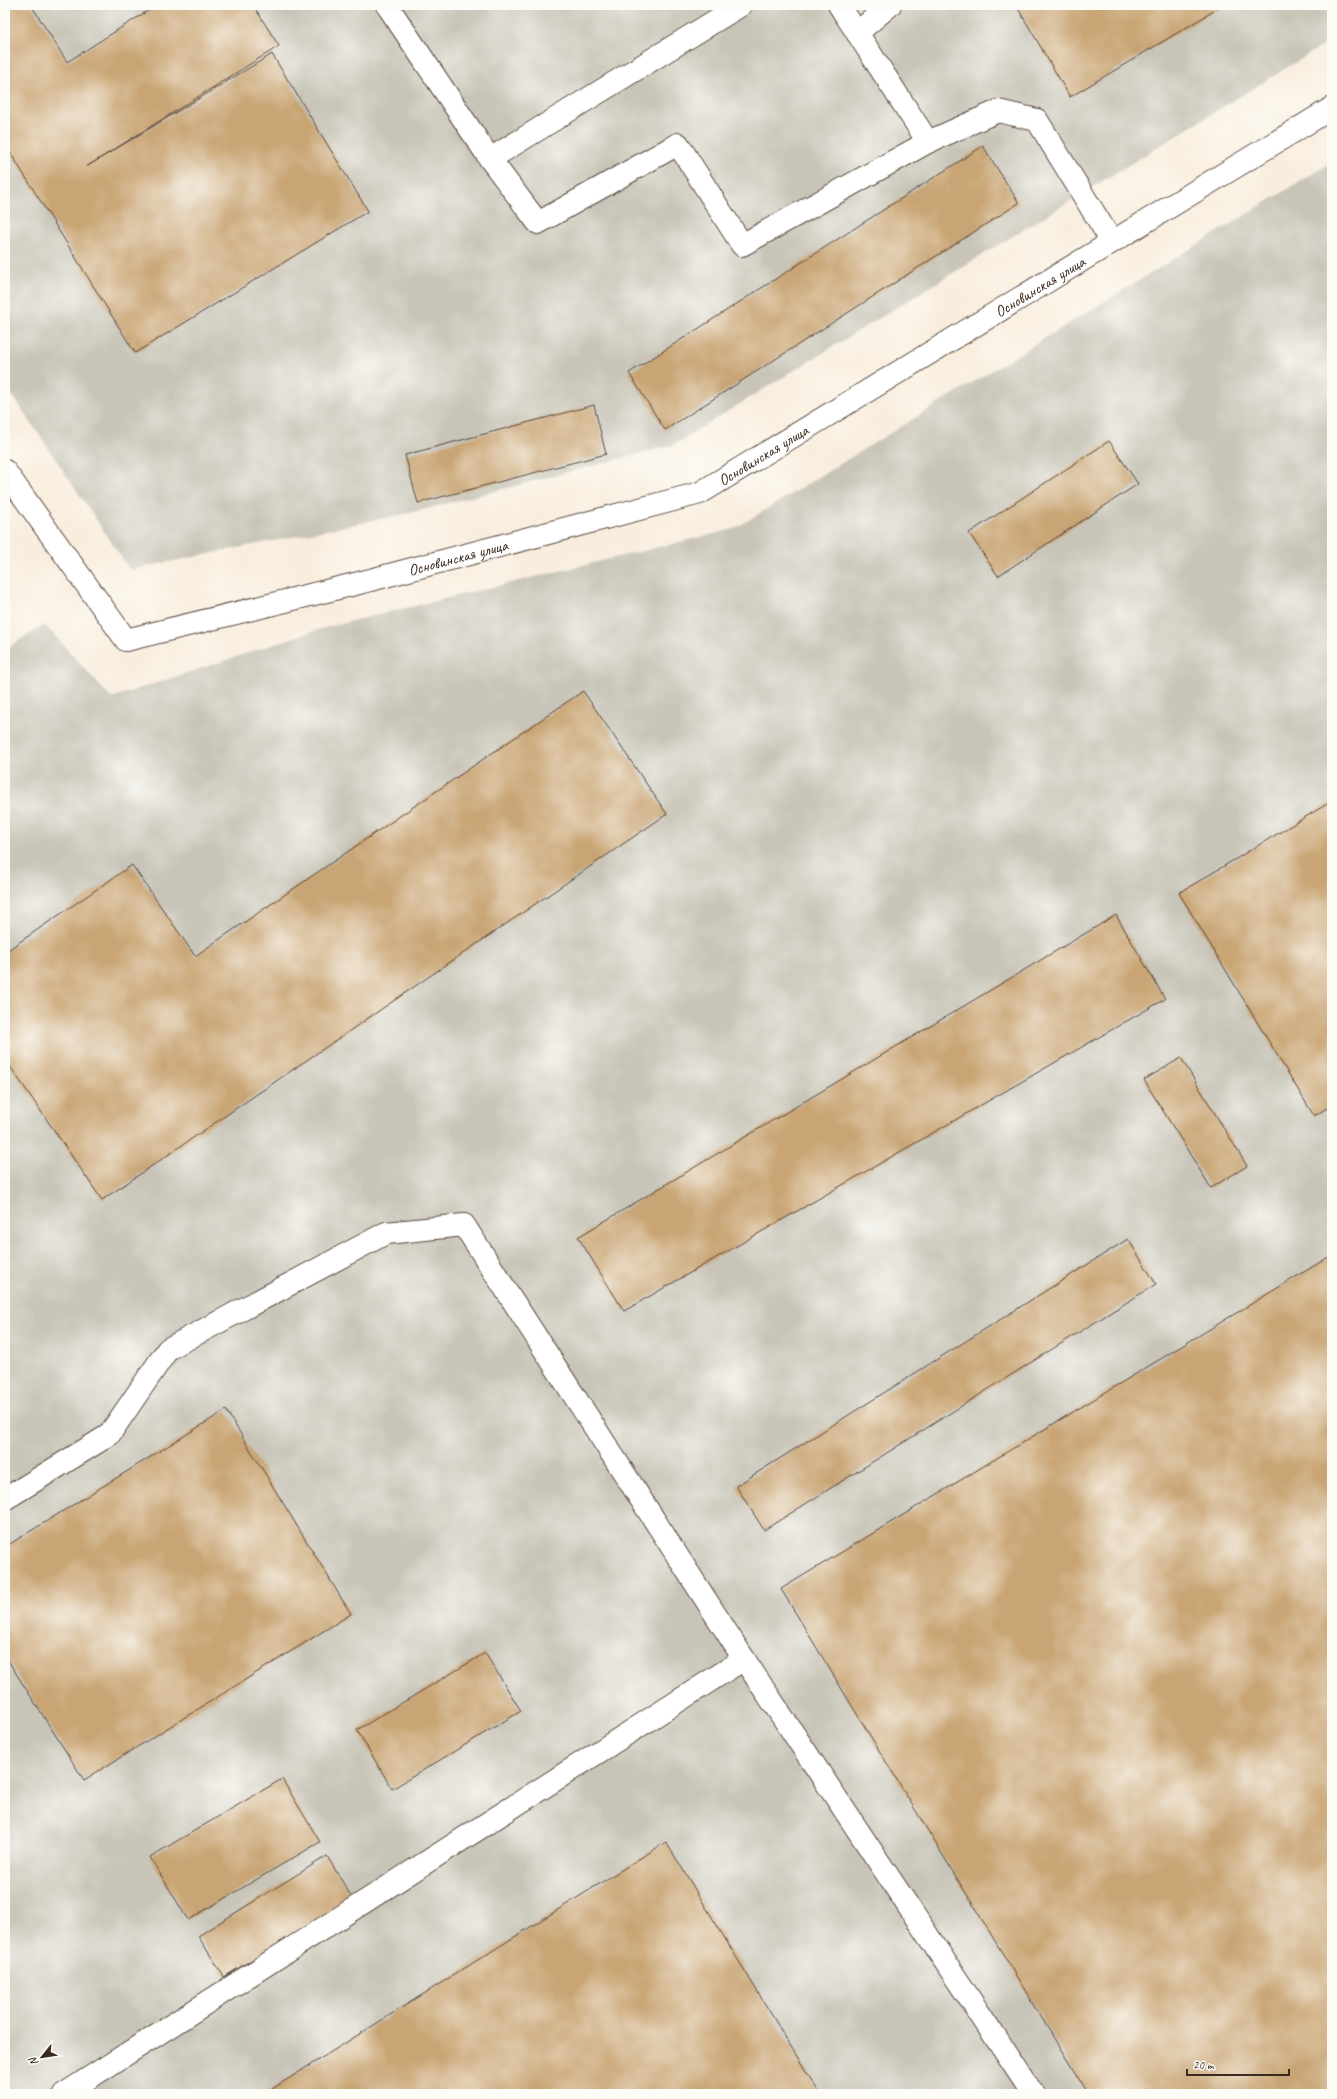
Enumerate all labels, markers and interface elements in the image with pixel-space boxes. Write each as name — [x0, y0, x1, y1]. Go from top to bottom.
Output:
street label: Основинская улица — [991, 251, 1090, 322]
street label: Основинская улица — [715, 420, 813, 491]
street label: Основинская улица — [406, 535, 511, 581]
north arrow — [22, 2037, 62, 2077]
scale bar — [1187, 2051, 1289, 2077]
text: N — [24, 2054, 41, 2068]
text: 20 m — [1193, 2057, 1215, 2073]

